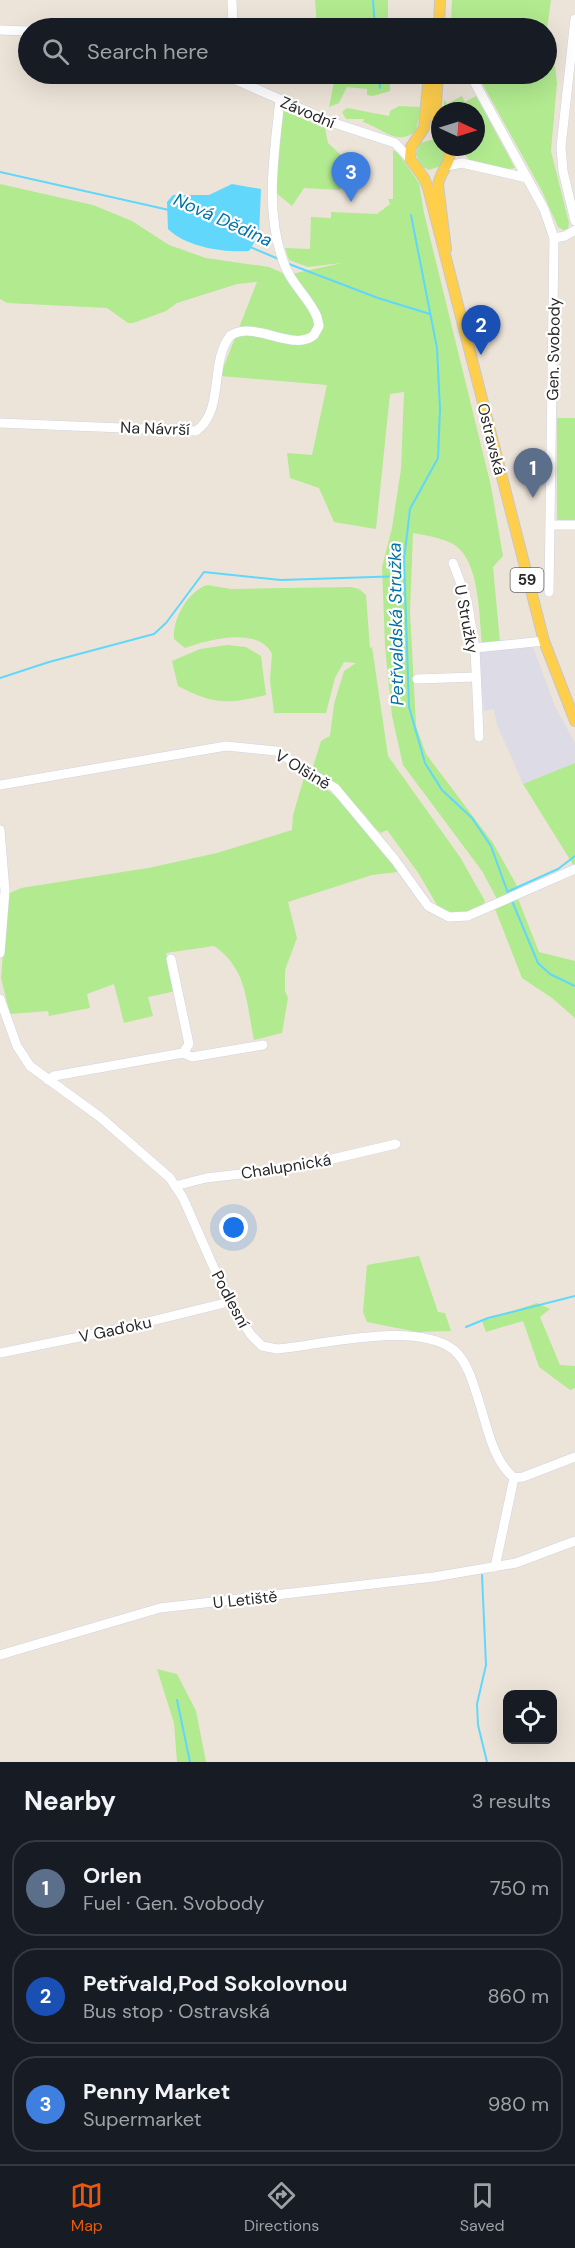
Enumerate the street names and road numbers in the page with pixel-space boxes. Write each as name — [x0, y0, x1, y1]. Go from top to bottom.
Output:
street label: Závodní — [277, 92, 339, 133]
street label: Gen. Svobody — [542, 297, 565, 401]
street label: Ostravská — [472, 401, 511, 477]
street label: Na Návrší — [120, 417, 190, 440]
road number: 59 — [510, 568, 544, 592]
street label: U Stružky — [450, 583, 483, 655]
street label: V Olšině — [271, 745, 334, 794]
street label: Chalupnická — [239, 1149, 333, 1184]
street label: Podlesní — [207, 1267, 255, 1332]
street label: V Gaďoku — [77, 1312, 153, 1347]
street label: U Letiště — [212, 1586, 278, 1613]

